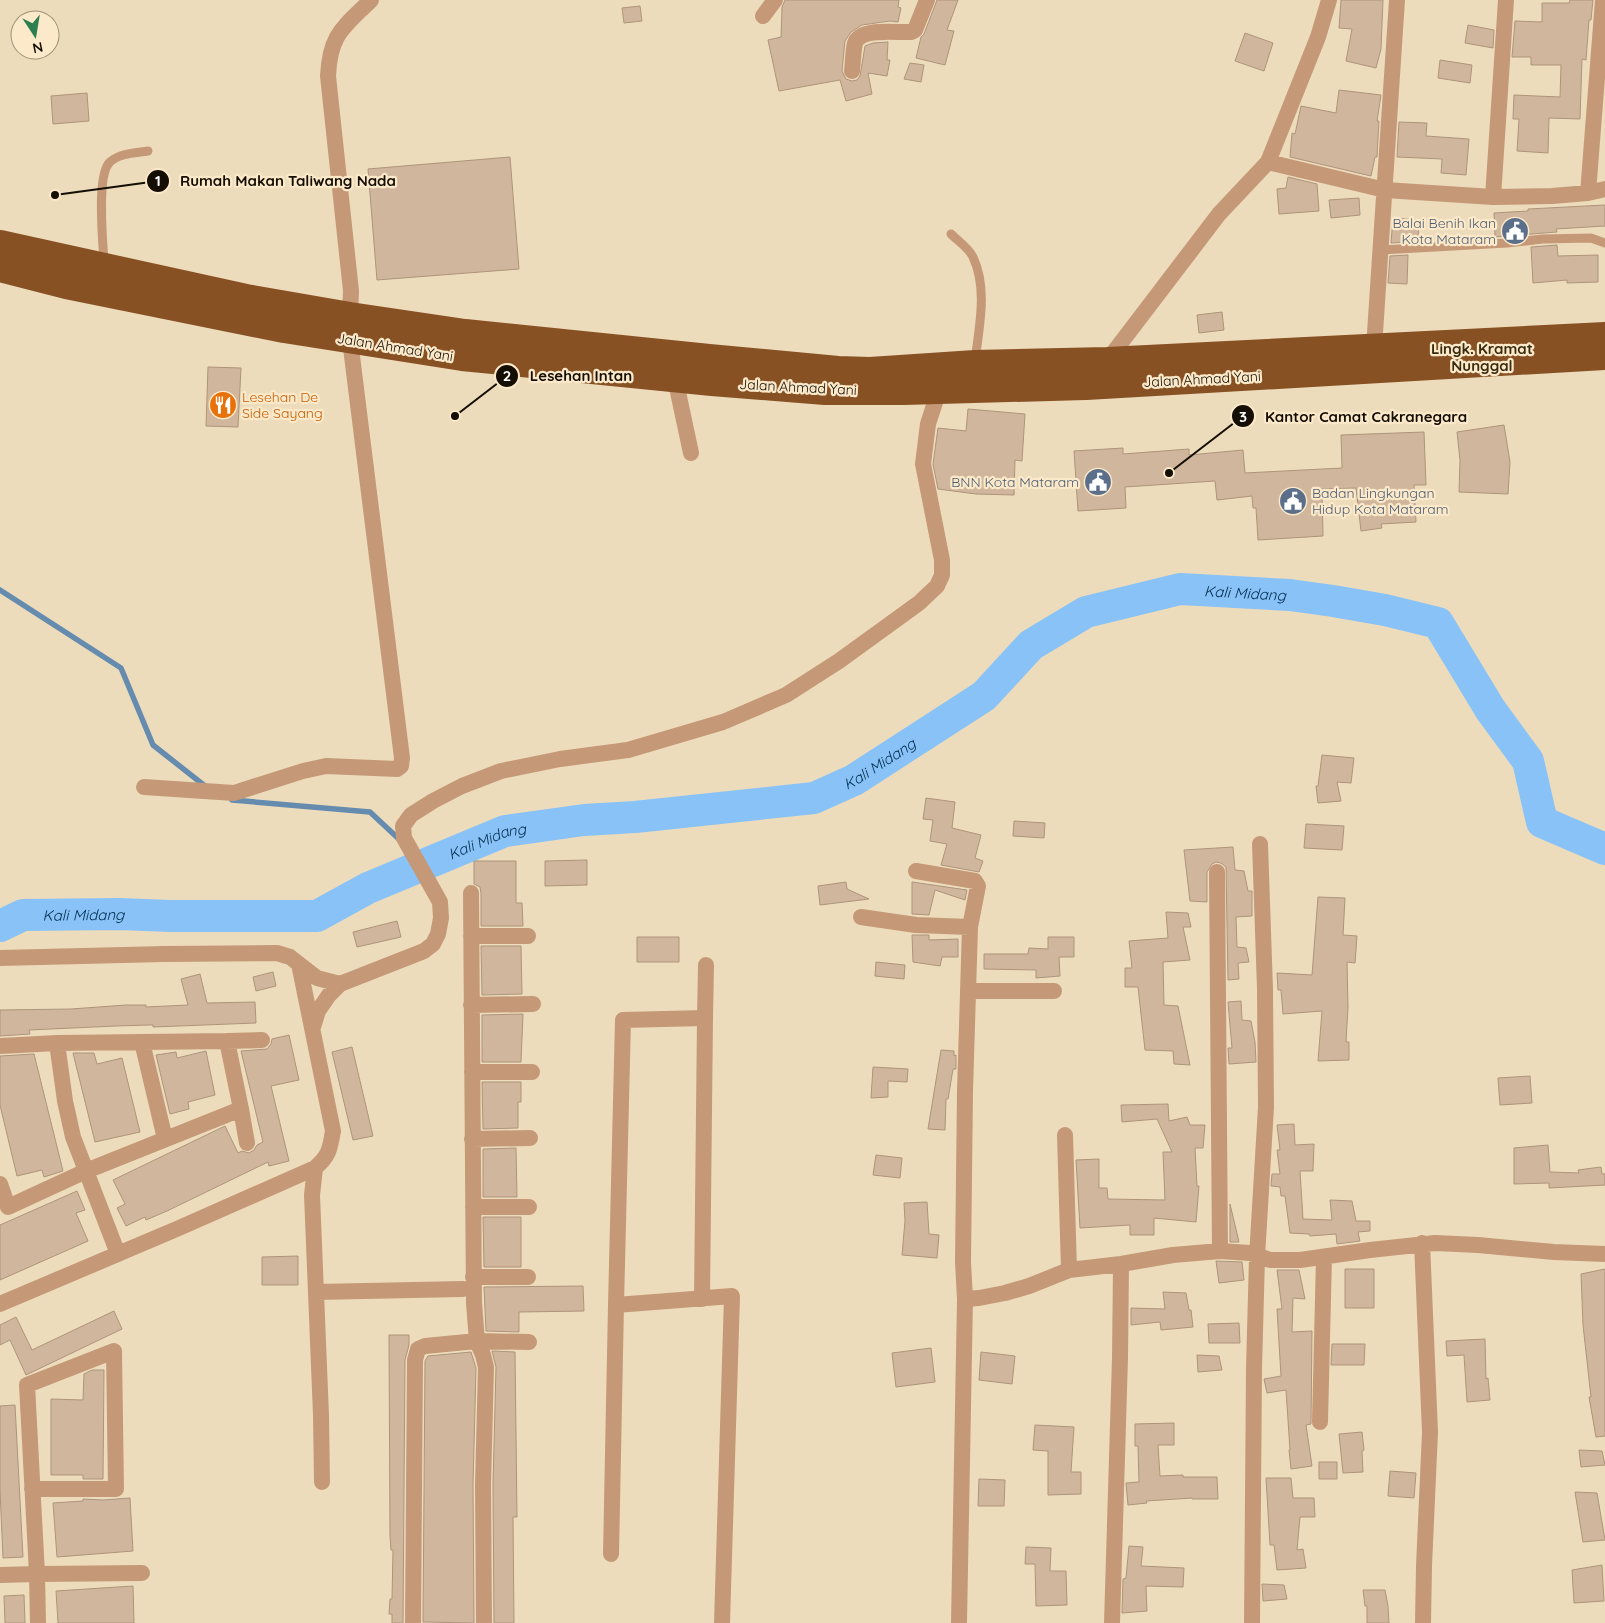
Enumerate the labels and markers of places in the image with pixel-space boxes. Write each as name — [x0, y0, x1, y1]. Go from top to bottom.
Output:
callout: Rumah Makan Taliwang Nada — [146, 166, 406, 196]
place label: Balai Benih Ikan Kota Mataram — [1392, 214, 1496, 248]
public building icon: Balai Benih Ikan Kota Mataram — [1500, 216, 1530, 246]
callout: Lesehan Intan — [495, 361, 642, 391]
place label: Lesehan De Side Sayang — [242, 388, 323, 422]
restaurant icon: Lesehan De Side Sayang — [208, 390, 238, 420]
callout: Kantor Camat Cakranegara — [1230, 401, 1478, 431]
public building icon: BNN Kota Mataram — [1083, 467, 1113, 497]
place label: BNN Kota Mataram — [951, 473, 1079, 491]
place label: Badan Lingkungan Hidup Kota Mataram — [1312, 484, 1449, 518]
public building icon: Badan Lingkungan Hidup Kota Mataram — [1278, 486, 1308, 516]

